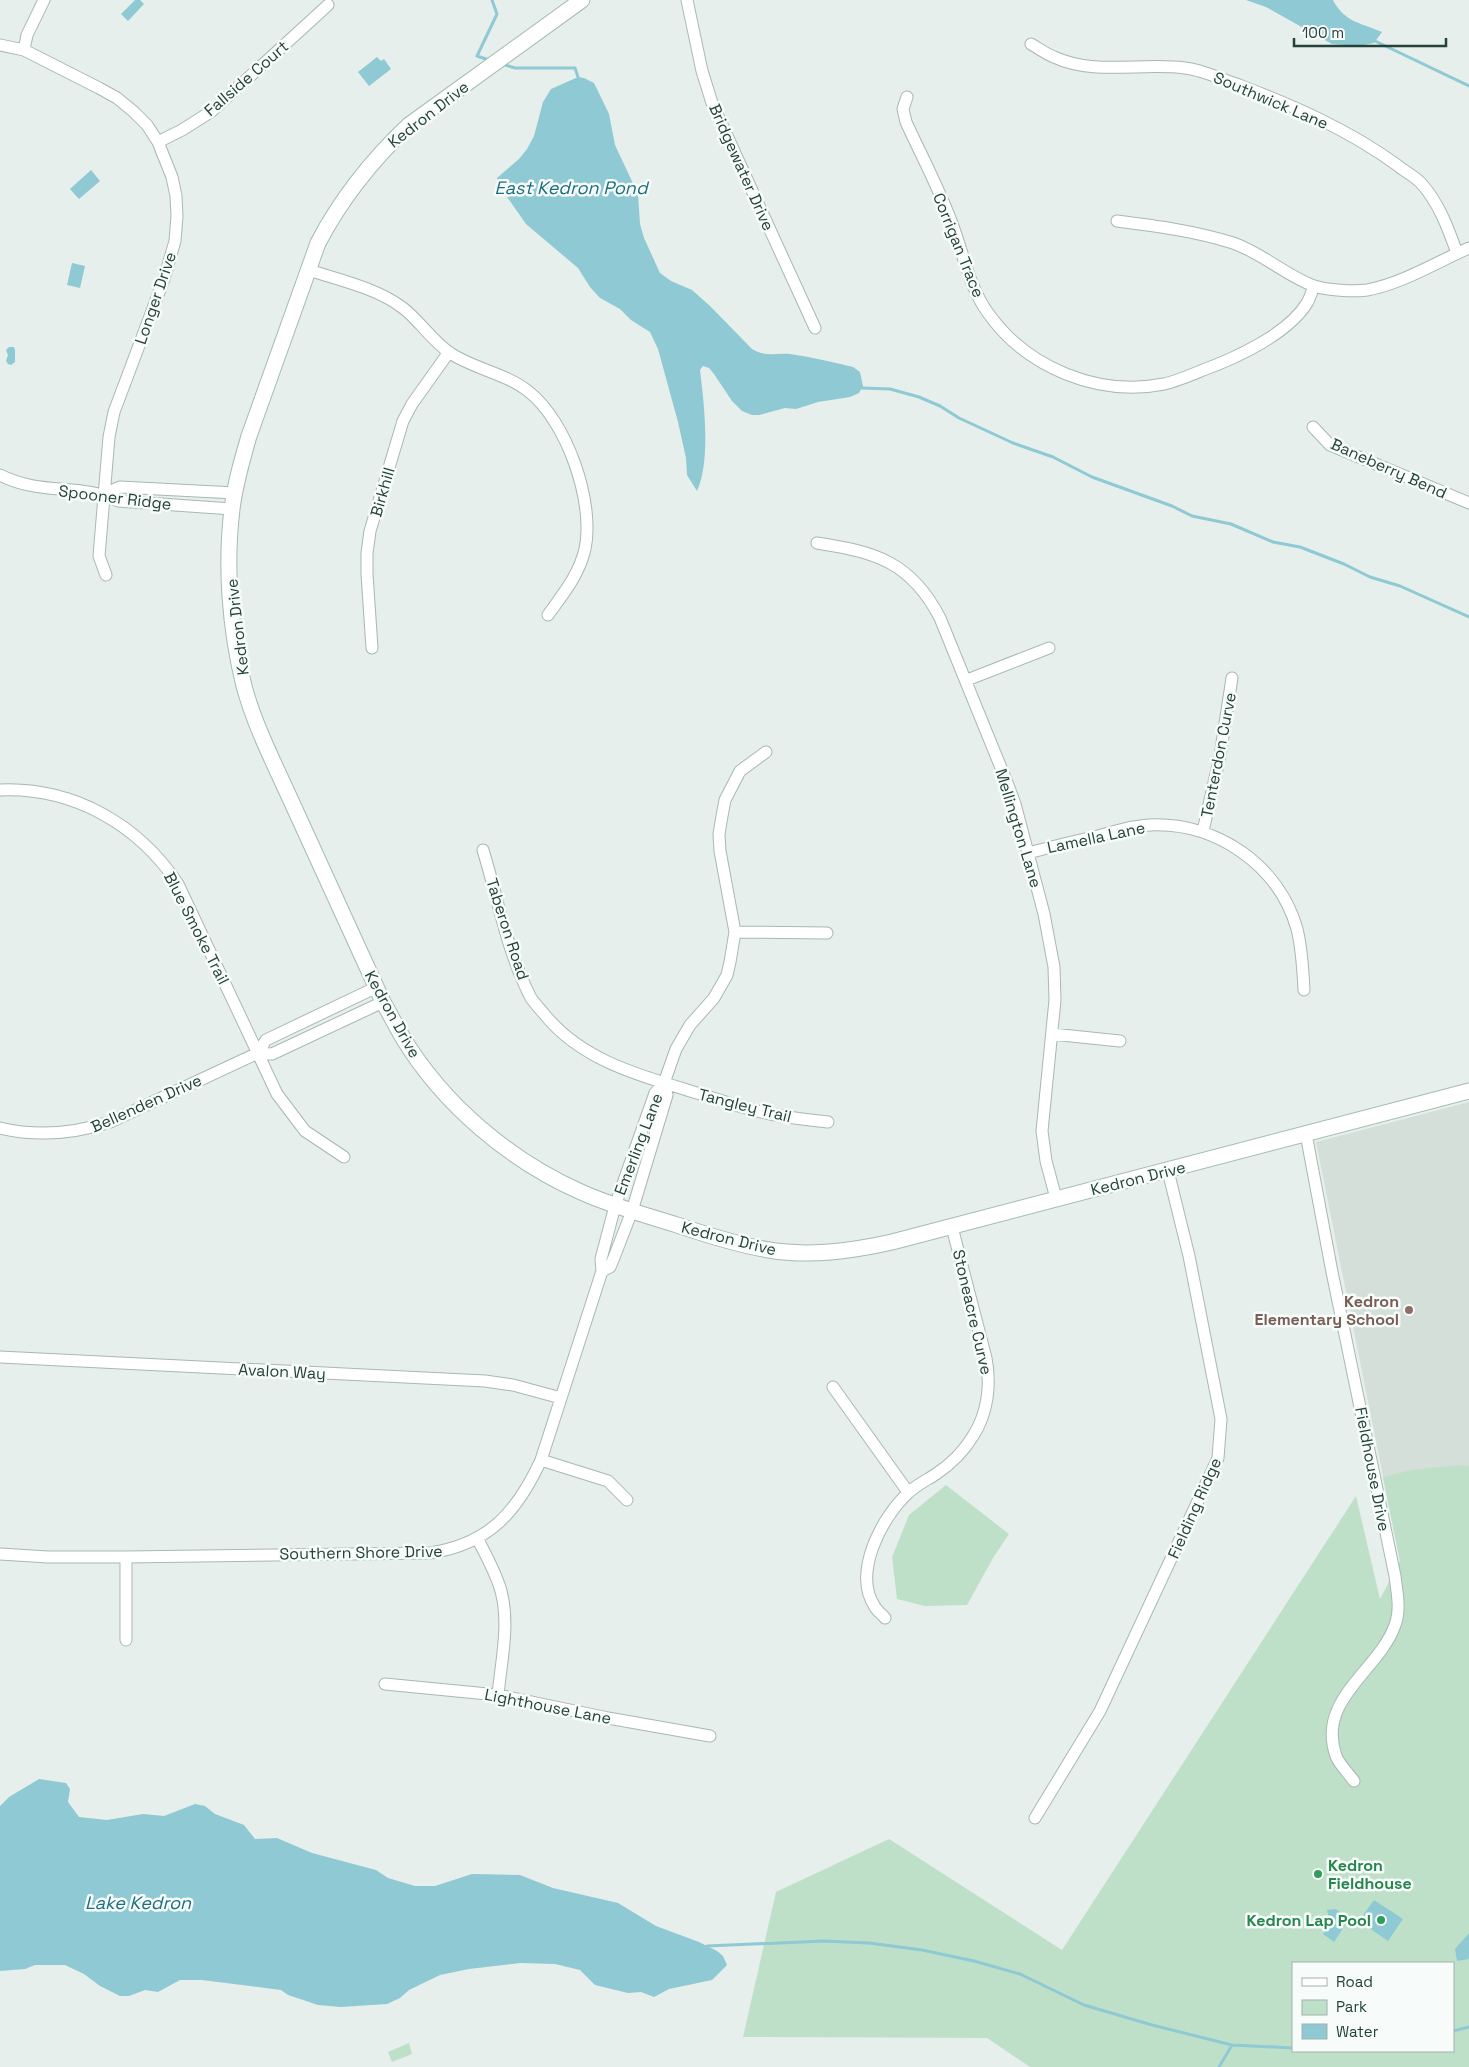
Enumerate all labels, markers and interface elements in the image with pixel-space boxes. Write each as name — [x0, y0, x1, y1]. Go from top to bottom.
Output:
scale bar — [1294, 15, 1446, 47]
text: 100 m — [1302, 23, 1344, 42]
street label: Fallside Court — [200, 36, 293, 121]
street label: Southwick Lane — [1210, 67, 1331, 134]
street label: Kedron Drive — [384, 76, 473, 153]
street label: Bridgewater Drive — [704, 100, 779, 234]
water label: East Kedron Pond — [495, 176, 650, 199]
street label: Corrigan Trace — [928, 190, 989, 301]
street label: Longer Drive — [130, 249, 181, 347]
street label: Baneberry Bend — [1327, 433, 1450, 503]
street label: Birkhill — [365, 465, 400, 519]
street label: Spooner Ridge — [57, 480, 172, 515]
street label: Kedron Drive — [221, 577, 254, 676]
street label: Tenterdon Curve — [1196, 691, 1241, 819]
street label: Mellington Lane — [990, 766, 1047, 890]
street label: Lamella Lane — [1045, 817, 1147, 858]
street label: Blue Smoke Trail — [159, 868, 234, 988]
street label: Taberon Road — [481, 876, 534, 983]
street label: Kedron Drive — [360, 967, 425, 1062]
street label: Bellenden Drive — [87, 1070, 205, 1137]
street label: Tangley Trail — [696, 1084, 794, 1127]
street label: Emerling Lane — [609, 1090, 668, 1198]
street label: Kedron Drive — [1088, 1157, 1188, 1200]
street label: Kedron Drive — [679, 1217, 779, 1260]
street label: Stoneacre Curve — [948, 1247, 997, 1377]
place label: Kedron Elementary School — [1255, 1291, 1399, 1330]
marker: Kedron Elementary School — [1403, 1304, 1415, 1316]
street label: Avalon Way — [238, 1359, 326, 1384]
street label: Fieldhouse Drive — [1350, 1405, 1395, 1533]
street label: Fielding Ridge — [1163, 1454, 1226, 1562]
street label: Southern Shore Drive — [279, 1541, 443, 1564]
street label: Lighthouse Lane — [483, 1684, 613, 1729]
place label: Kedron Fieldhouse — [1328, 1855, 1412, 1894]
marker: Kedron Fieldhouse — [1312, 1868, 1324, 1880]
water label: Lake Kedron — [85, 1891, 192, 1914]
place label: Kedron Lap Pool — [1247, 1910, 1371, 1931]
marker: Kedron Lap Pool — [1375, 1914, 1387, 1926]
legend — [1292, 1962, 1454, 2052]
text: Road — [1336, 1972, 1373, 1991]
text: Park — [1336, 1997, 1367, 2016]
text: Water — [1336, 2022, 1379, 2041]

